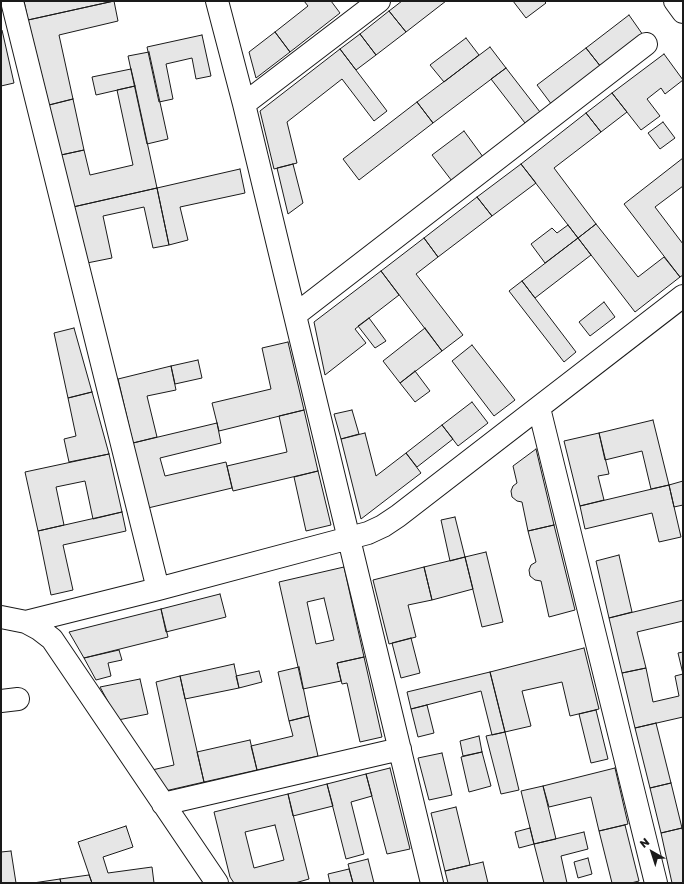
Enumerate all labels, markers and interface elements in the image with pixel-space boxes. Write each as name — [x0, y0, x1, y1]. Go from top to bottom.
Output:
north arrow — [632, 832, 672, 872]
text: N — [637, 835, 651, 850]

